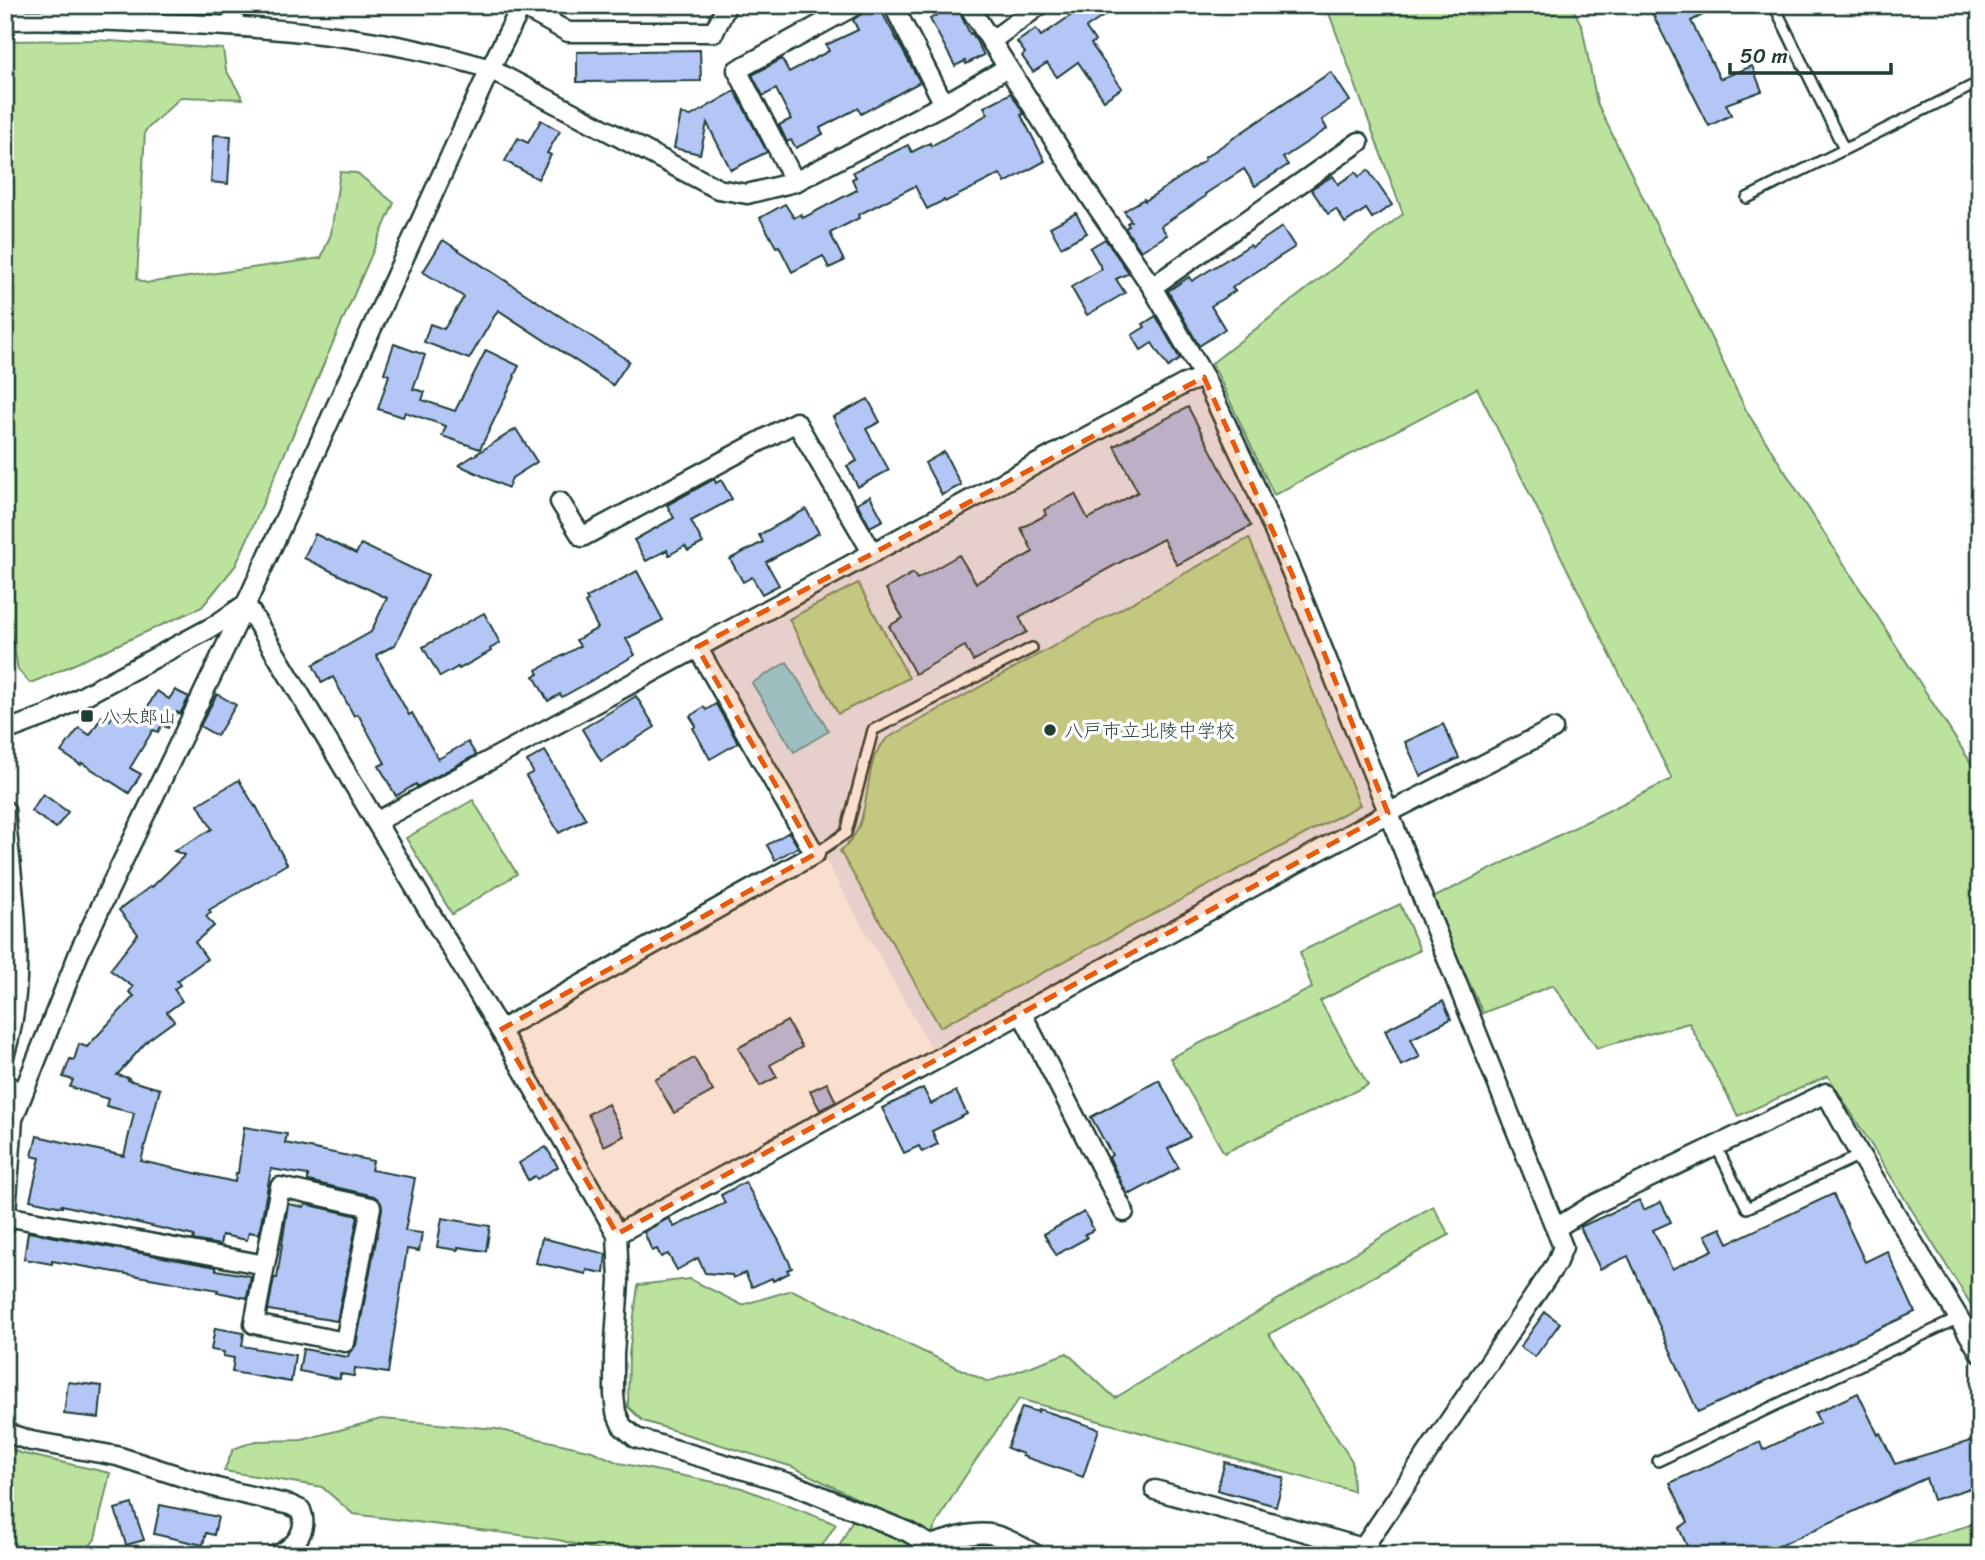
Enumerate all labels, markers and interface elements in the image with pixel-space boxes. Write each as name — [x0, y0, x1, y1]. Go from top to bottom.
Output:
scale bar — [1730, 32, 1890, 76]
text: 50 m — [1740, 37, 1788, 75]
place label: 八太郎山 — [101, 700, 177, 733]
marker: 八太郎山 — [79, 708, 95, 724]
place label: 八戸市立北陵中学校 — [1064, 714, 1235, 747]
marker: 八戸市立北陵中学校 — [1042, 722, 1058, 738]

